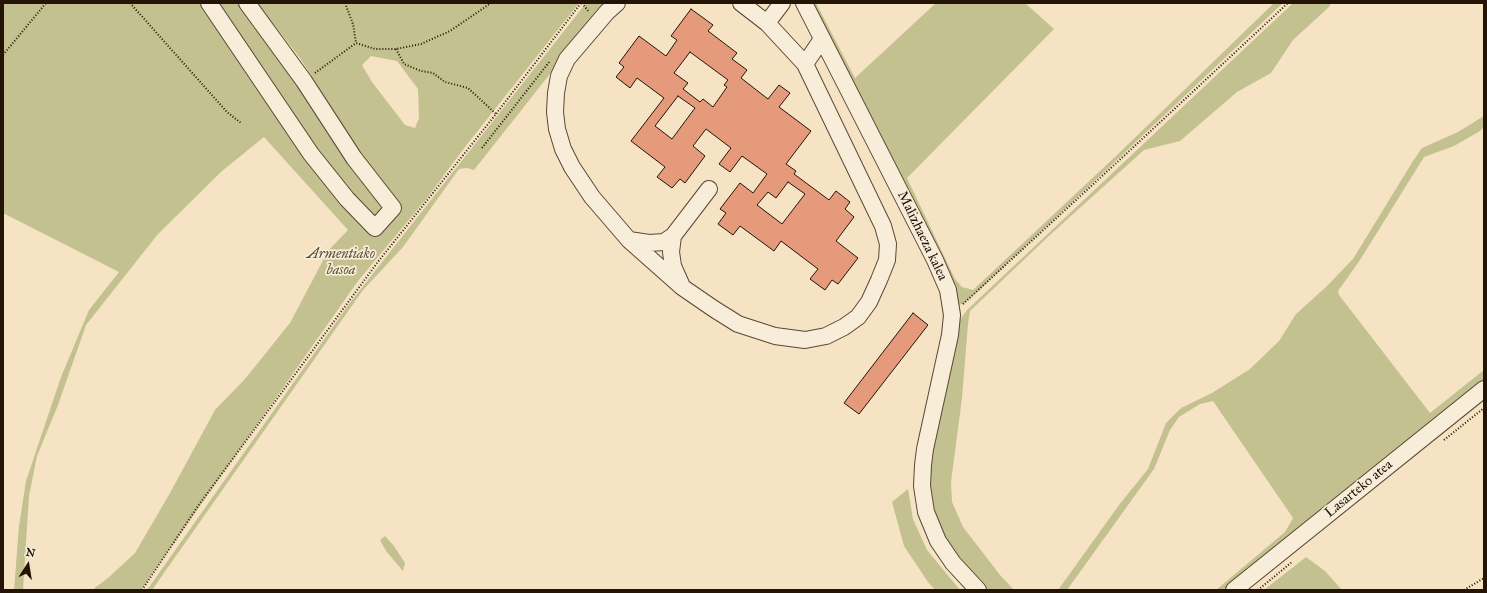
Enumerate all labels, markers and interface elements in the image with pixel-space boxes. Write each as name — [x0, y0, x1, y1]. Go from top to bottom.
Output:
street label: Malizhaeza kalea — [893, 189, 951, 283]
park label: Armentiako basoa — [307, 247, 375, 280]
street label: Lasarteko atea — [1322, 457, 1396, 521]
north arrow — [8, 545, 48, 585]
text: N — [25, 545, 37, 560]

